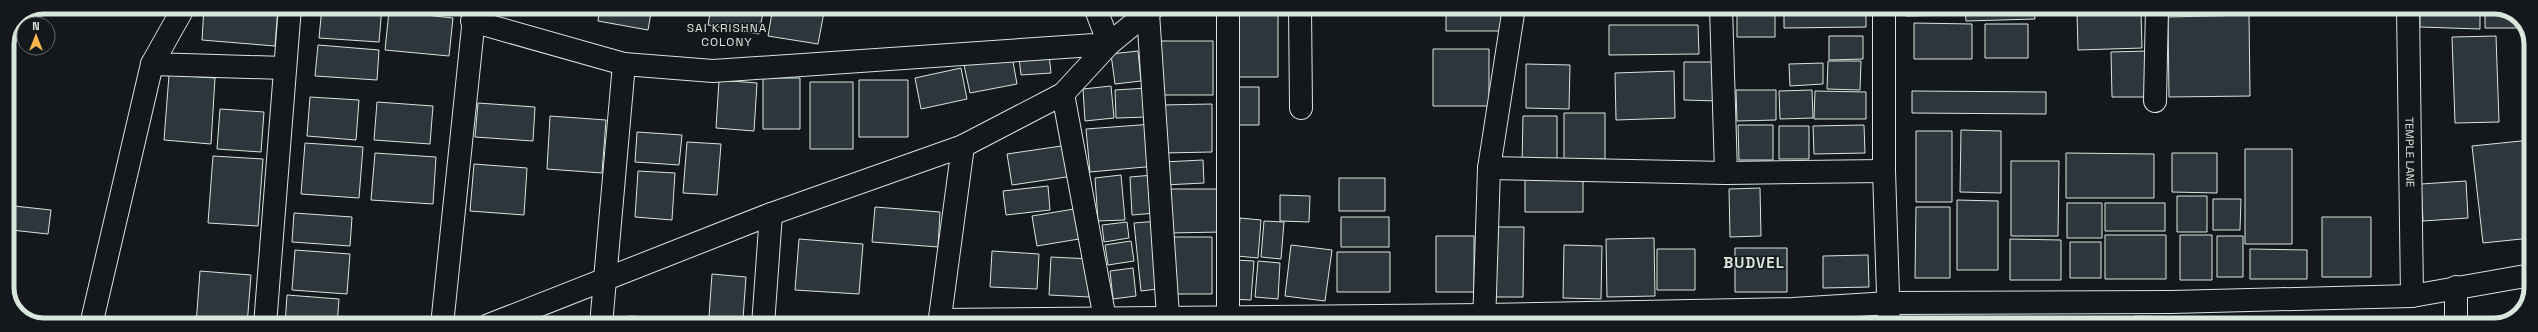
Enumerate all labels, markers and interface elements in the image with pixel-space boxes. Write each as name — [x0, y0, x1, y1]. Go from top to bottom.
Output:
north arrow — [16, 16, 56, 56]
text: N — [32, 19, 40, 33]
district label: SAI KRISHNA COLONY — [687, 20, 767, 50]
street label: TEMPLE LANE — [2403, 117, 2417, 187]
district label: BUDVEL — [1723, 253, 1785, 272]

